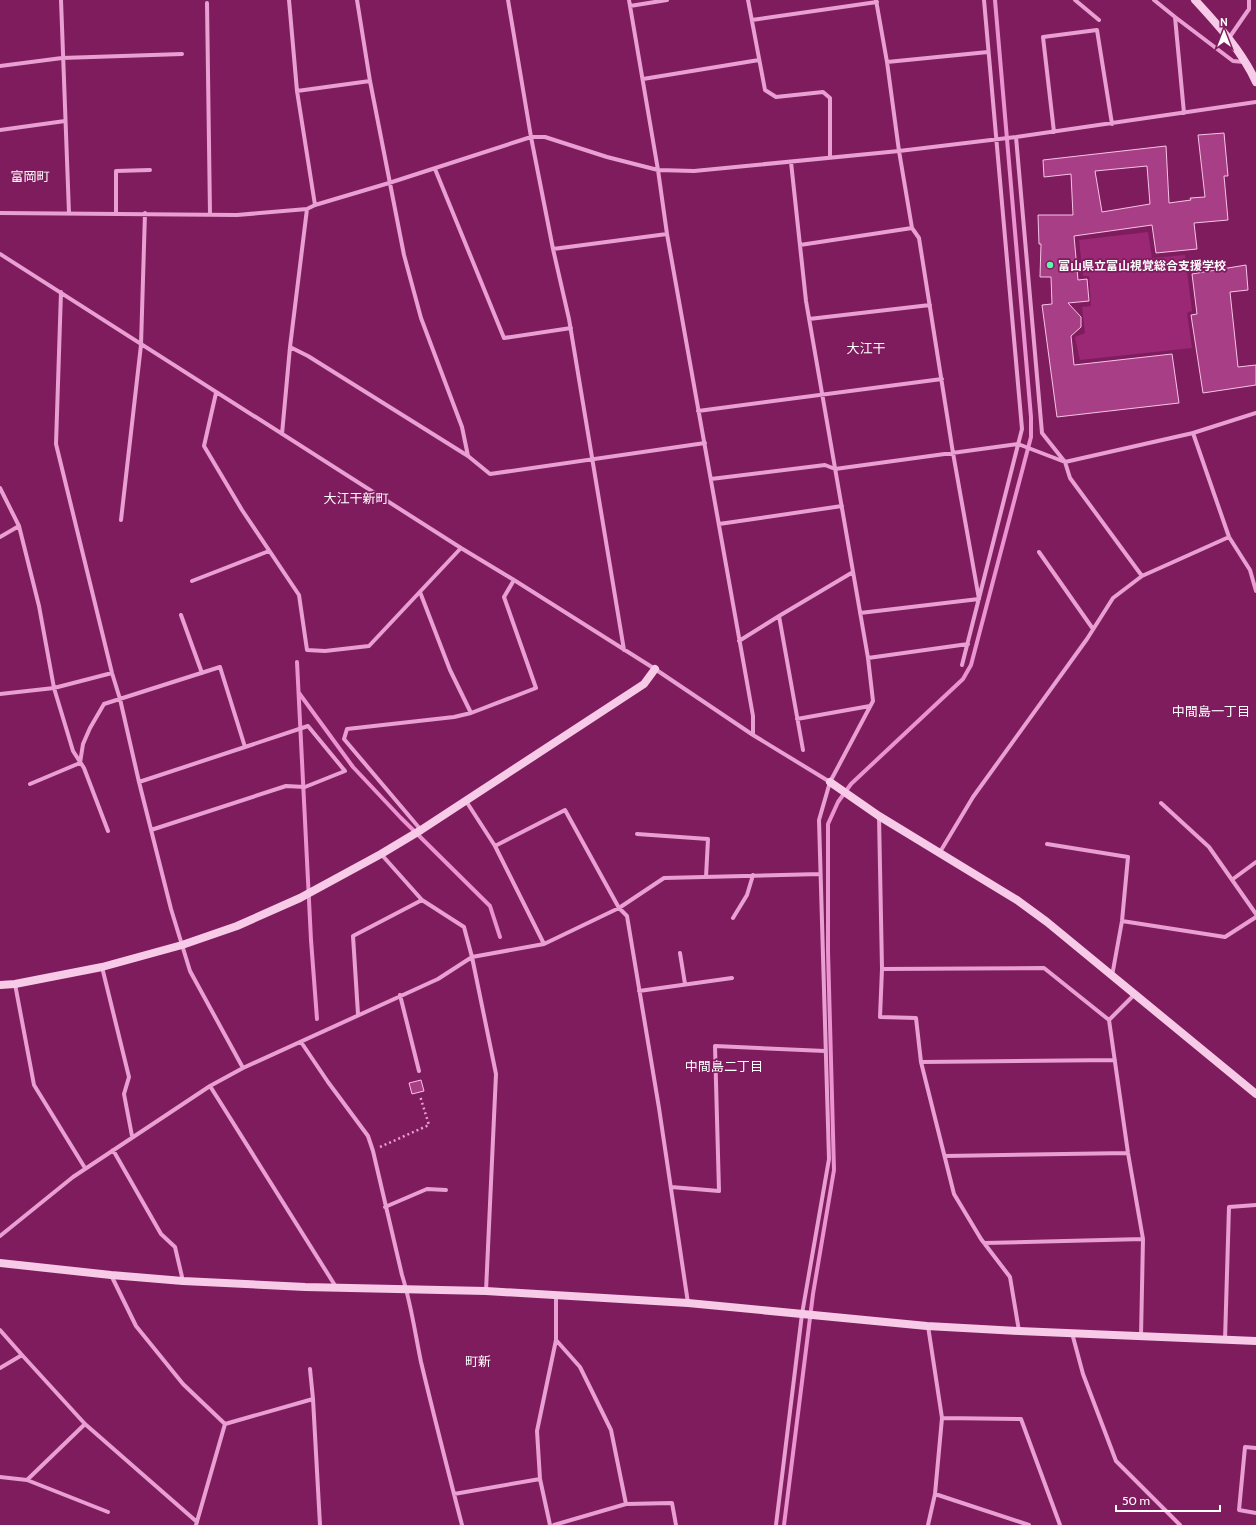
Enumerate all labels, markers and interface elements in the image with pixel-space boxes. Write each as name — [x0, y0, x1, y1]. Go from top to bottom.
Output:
north arrow — [1204, 12, 1244, 52]
text: N — [1220, 15, 1228, 29]
district label: 富岡町 — [10, 168, 50, 184]
place label: 富山県立富山視覚総合支援学校 — [1058, 258, 1226, 273]
marker: 富山県立富山視覚総合支援学校 — [1045, 260, 1055, 270]
district label: 大江干 — [846, 340, 886, 356]
district label: 大江干新町 — [323, 490, 389, 506]
district label: 中間島一丁目 — [1172, 703, 1250, 719]
district label: 中間島二丁目 — [685, 1058, 763, 1074]
district label: 町新 — [465, 1353, 491, 1369]
scale bar — [1116, 1487, 1220, 1513]
text: 50 m — [1122, 1493, 1150, 1508]

